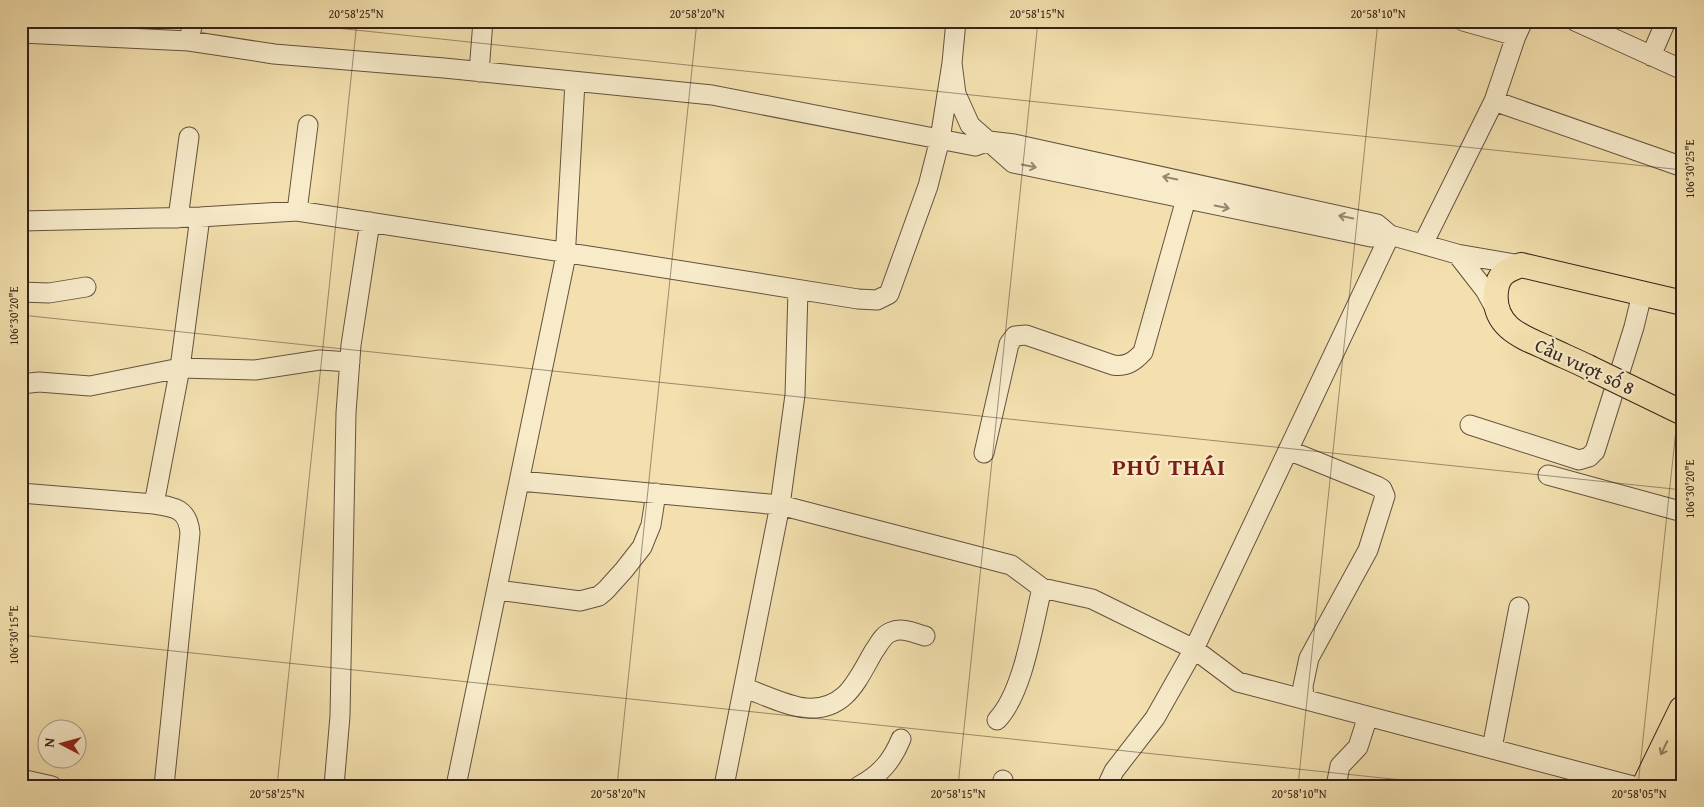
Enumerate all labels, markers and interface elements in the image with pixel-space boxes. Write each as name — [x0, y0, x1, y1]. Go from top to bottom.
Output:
text: 20°58'25"N — [328, 5, 384, 22]
text: 20°58'20"N — [669, 5, 725, 22]
text: 20°58'15"N — [1009, 5, 1065, 22]
text: 20°58'10"N — [1350, 5, 1406, 22]
text: 106°30'25"E — [1681, 139, 1698, 199]
one-way arrow — [1020, 162, 1036, 171]
one-way arrow — [1163, 173, 1179, 182]
one-way arrow — [1214, 202, 1230, 212]
one-way arrow — [1339, 212, 1355, 221]
text: 106°30'20"E — [5, 286, 22, 346]
street label: Cầu vượt số 8 — [1530, 331, 1640, 401]
district label: PHÚ THÁI — [1112, 449, 1226, 484]
text: 106°30'20"E — [1681, 459, 1698, 519]
text: 106°30'15"E — [5, 605, 22, 665]
north arrow — [38, 720, 88, 770]
text: N — [39, 736, 60, 748]
one-way arrow — [1659, 740, 1669, 755]
text: 20°58'25"N — [249, 785, 305, 802]
text: 20°58'20"N — [590, 785, 646, 802]
text: 20°58'15"N — [930, 785, 986, 802]
text: 20°58'10"N — [1271, 785, 1327, 802]
text: 20°58'05"N — [1611, 785, 1667, 802]

